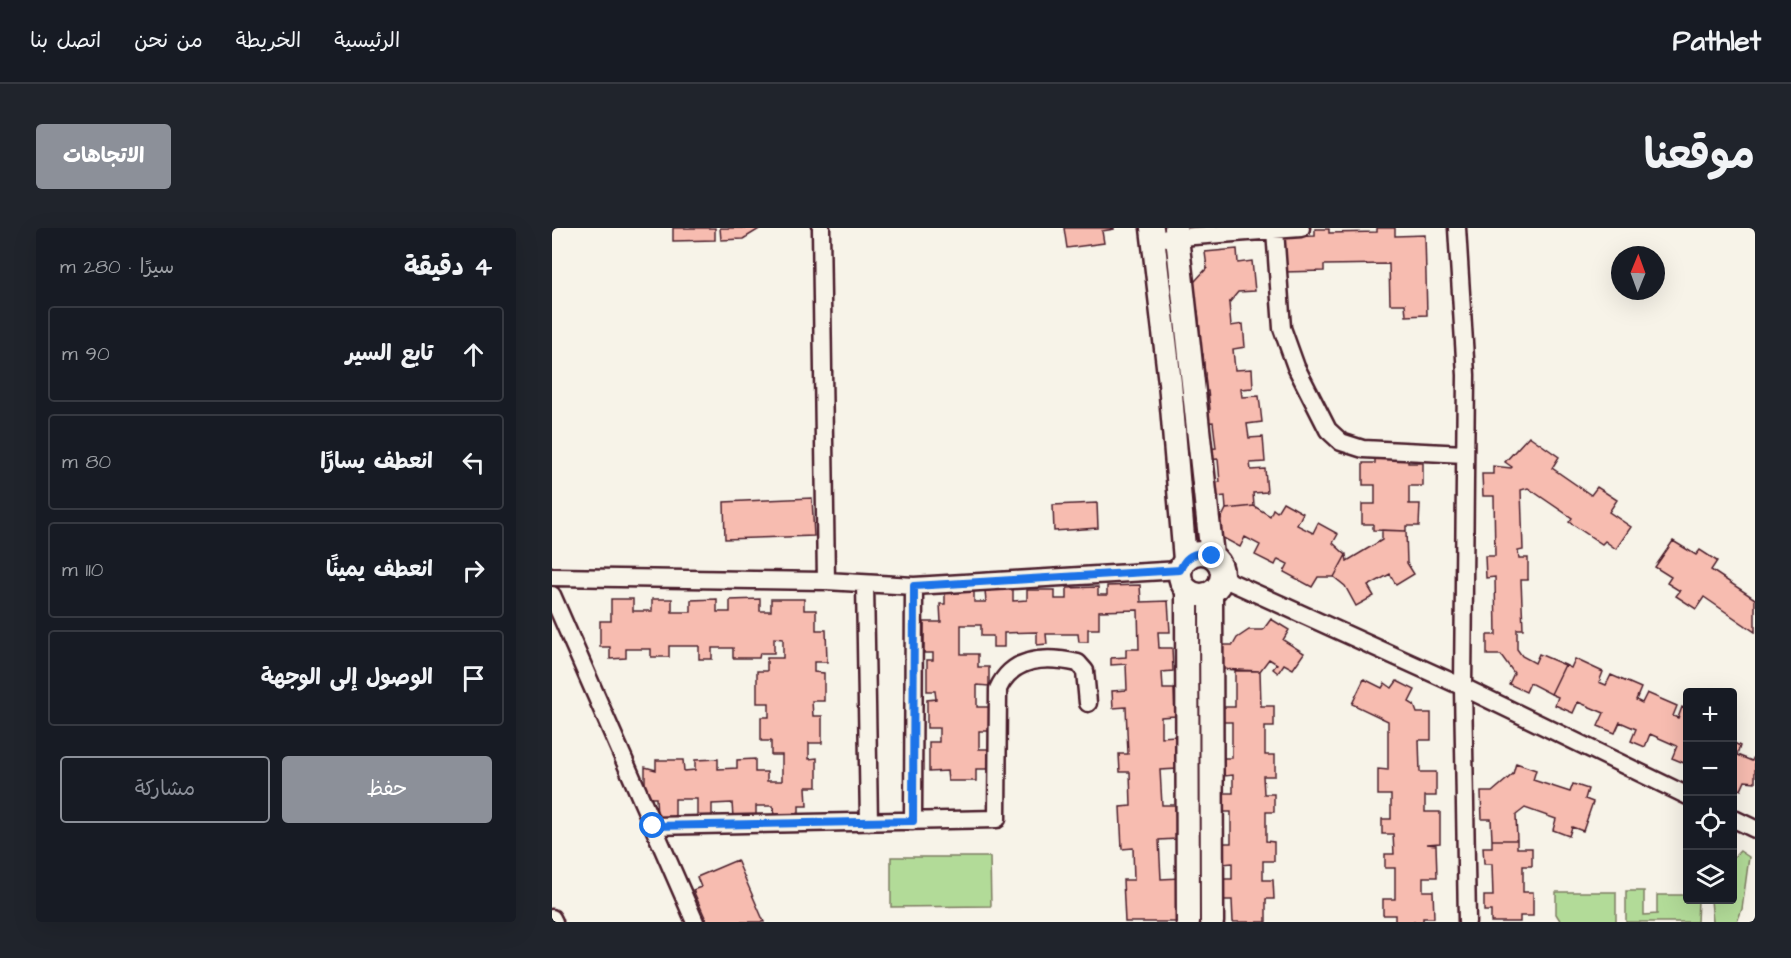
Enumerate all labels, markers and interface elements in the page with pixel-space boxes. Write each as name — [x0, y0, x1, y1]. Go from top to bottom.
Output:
text: Pathlet — [1673, 22, 1761, 61]
text: اتصل بنا — [30, 26, 101, 55]
text: من نحن — [134, 26, 203, 55]
text: الخريطة — [236, 26, 301, 55]
text: الرئيسية — [334, 26, 400, 55]
button: الاتجاهات — [36, 124, 171, 189]
text: موقعنا — [1644, 127, 1755, 185]
north arrow — [1611, 246, 1665, 300]
text: 4 دقيقة — [404, 249, 492, 285]
text: سيرًا · 280 m — [60, 253, 174, 281]
text: تابع السير — [346, 338, 433, 369]
icon: ahead — [457, 338, 490, 371]
text: 90 m — [62, 340, 110, 368]
text: انعطف يسارًا — [320, 446, 433, 477]
icon: left — [457, 446, 490, 479]
text: 80 m — [62, 448, 111, 476]
route end — [1198, 542, 1224, 568]
text: انعطف يمينًا — [326, 554, 433, 585]
icon: right — [457, 554, 490, 587]
text: 110 m — [62, 556, 103, 584]
text: الوصول إلى الوجهة — [261, 662, 433, 693]
icon: arrive — [457, 662, 490, 695]
map controls — [1683, 688, 1737, 904]
button: + — [1683, 688, 1737, 742]
button: − — [1683, 742, 1737, 796]
button: مشاركة — [60, 756, 270, 823]
button: حفظ — [282, 756, 492, 823]
button: locate — [1683, 796, 1737, 850]
route start — [639, 812, 665, 838]
button: layers — [1683, 850, 1737, 904]

